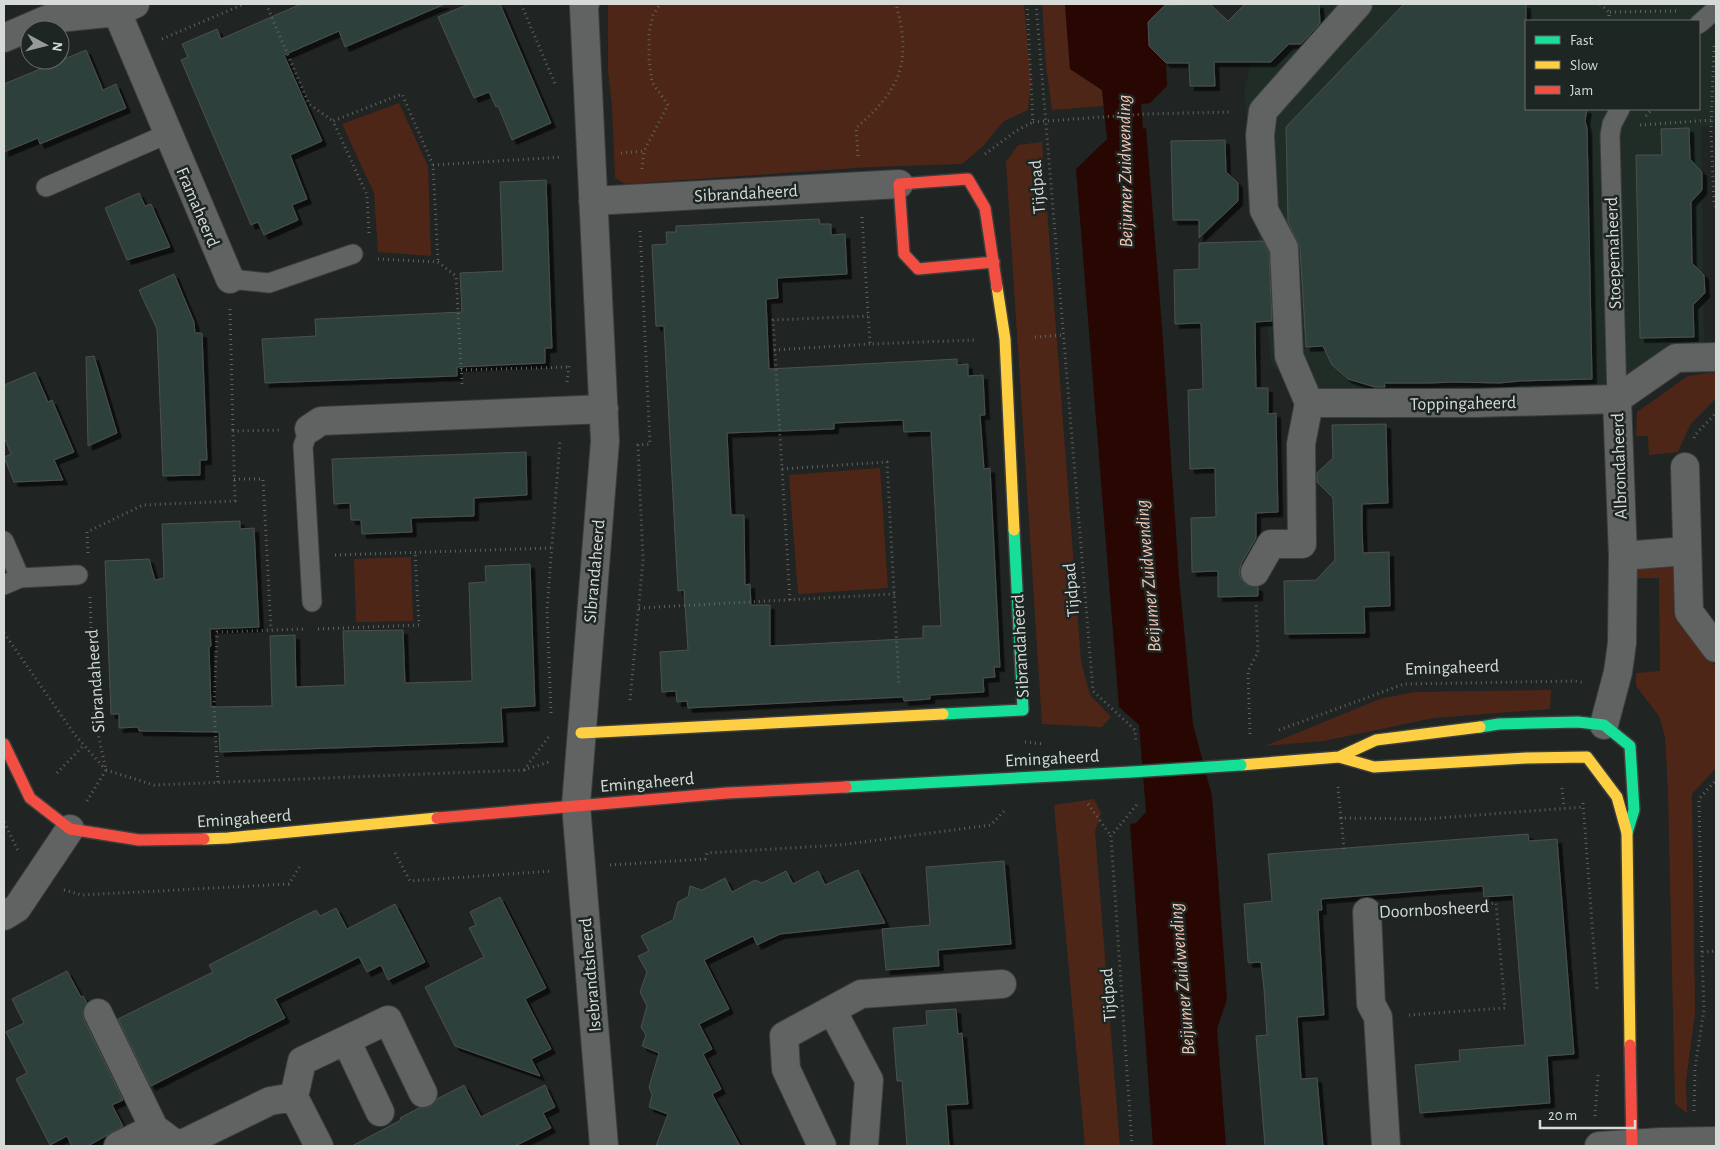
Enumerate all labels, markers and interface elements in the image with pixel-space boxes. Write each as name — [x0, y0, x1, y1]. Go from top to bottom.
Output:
north arrow — [20, 20, 70, 70]
legend — [1525, 20, 1700, 110]
text: Fast — [1570, 33, 1594, 48]
text: N — [49, 41, 64, 52]
text: Slow — [1570, 58, 1598, 73]
text: Jam — [1570, 83, 1593, 98]
water label: Beijumer Zuidwending — [1115, 94, 1136, 248]
street label: Tijdpad — [1027, 159, 1049, 215]
street label: Framaheerd — [172, 165, 222, 250]
street label: Sibrandaheerd — [694, 182, 798, 206]
street label: Stoepemaheerd — [1603, 196, 1625, 309]
street label: Toppingaheerd — [1410, 394, 1516, 414]
street label: Albrondaheerd — [1609, 412, 1631, 519]
water label: Beijumer Zuidwending — [1132, 499, 1165, 653]
street label: Sibrandaheerd — [582, 519, 608, 624]
street label: Tijdpad — [1061, 562, 1083, 618]
street label: Sibrandaheerd — [1009, 594, 1033, 698]
street label: Sibrandaheerd — [83, 629, 109, 733]
street label: Emingaheerd — [1405, 657, 1500, 679]
street label: Emingaheerd — [1004, 748, 1100, 770]
street label: Emingaheerd — [599, 770, 695, 796]
street label: Emingaheerd — [196, 807, 292, 831]
street label: Doornbosheerd — [1379, 898, 1489, 922]
water label: Beijumer Zuidwending — [1166, 902, 1199, 1056]
street label: Isebrandtsheerd — [577, 917, 605, 1033]
street label: Tijdpad — [1098, 967, 1120, 1023]
scale bar — [1540, 1098, 1635, 1130]
text: 20 m — [1548, 1108, 1577, 1123]

